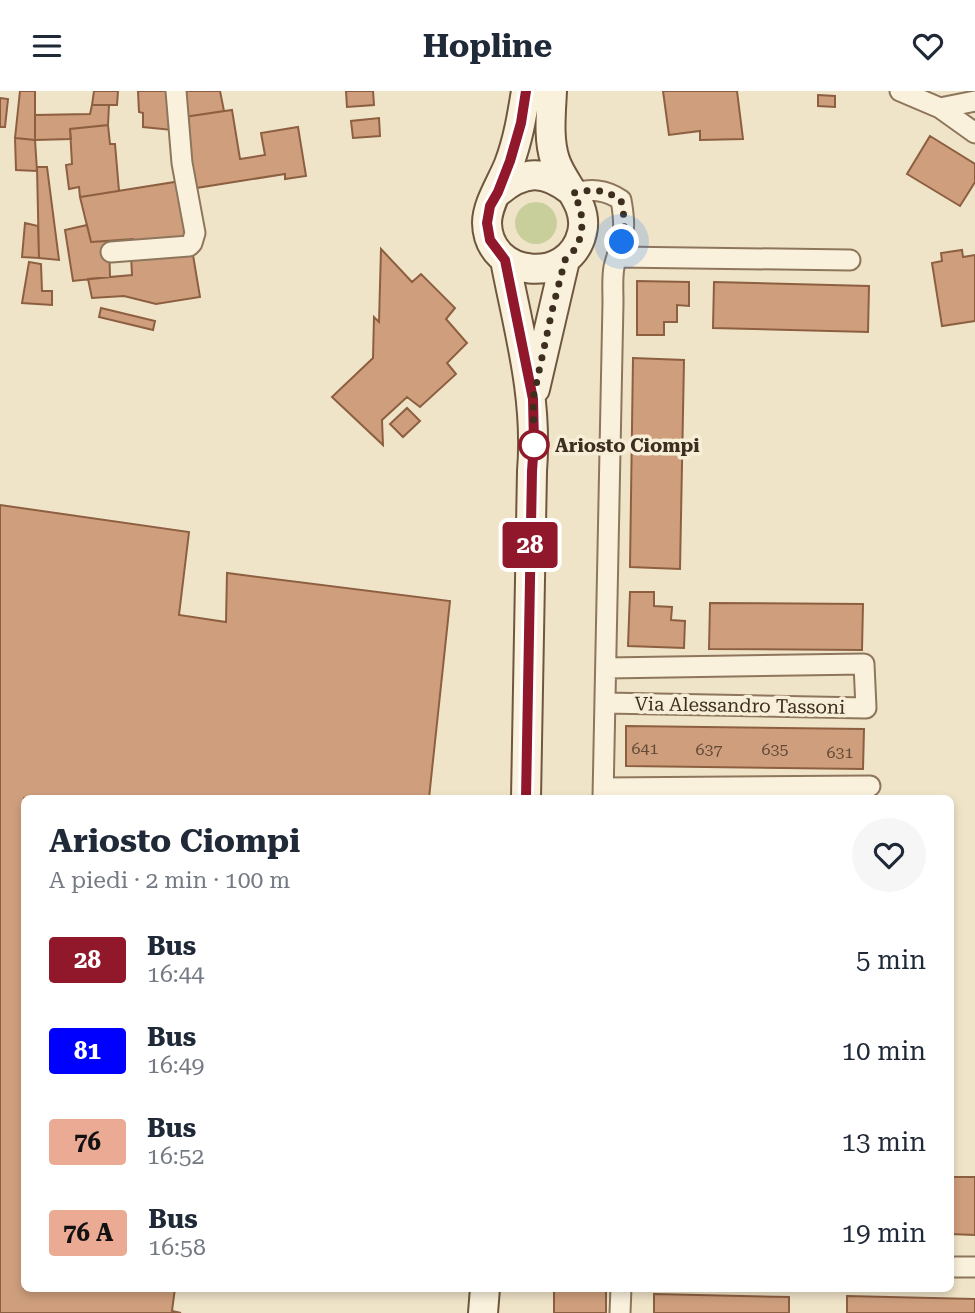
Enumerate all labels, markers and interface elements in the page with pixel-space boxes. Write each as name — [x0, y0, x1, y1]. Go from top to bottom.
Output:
icon: menu — [28, 27, 66, 65]
text: Hopline — [423, 27, 552, 65]
icon: heart — [909, 27, 947, 65]
your location — [604, 224, 639, 259]
marker: Ariosto Ciompi — [519, 430, 549, 460]
place label: Ariosto Ciompi — [555, 434, 700, 457]
line badge: 28 — [498, 522, 562, 568]
text: 28 — [517, 531, 543, 559]
street label: Via Alessandro Tassoni — [634, 692, 845, 719]
house number: 641 — [632, 739, 658, 758]
house number: 637 — [696, 740, 722, 759]
house number: 635 — [762, 740, 788, 759]
house number: 631 — [827, 743, 853, 762]
button: heart — [852, 818, 926, 892]
text: Ariosto Ciompi — [49, 821, 300, 860]
text: A piedi · 2 min · 100 m — [49, 867, 290, 894]
text: Bus — [147, 931, 196, 961]
text: 5 min — [856, 945, 926, 975]
text: 28 — [74, 946, 101, 974]
text: 16:44 — [147, 961, 204, 988]
text: Bus — [147, 1022, 196, 1052]
text: 10 min — [842, 1036, 926, 1066]
text: 81 — [74, 1037, 101, 1065]
text: 16:49 — [147, 1052, 204, 1079]
text: Bus — [147, 1113, 196, 1143]
text: 13 min — [842, 1127, 926, 1157]
text: 76 — [74, 1128, 101, 1156]
text: 16:52 — [147, 1143, 204, 1170]
text: Bus — [148, 1204, 198, 1234]
text: 19 min — [842, 1218, 926, 1248]
text: 76 A — [63, 1219, 113, 1247]
text: 16:58 — [148, 1234, 206, 1261]

